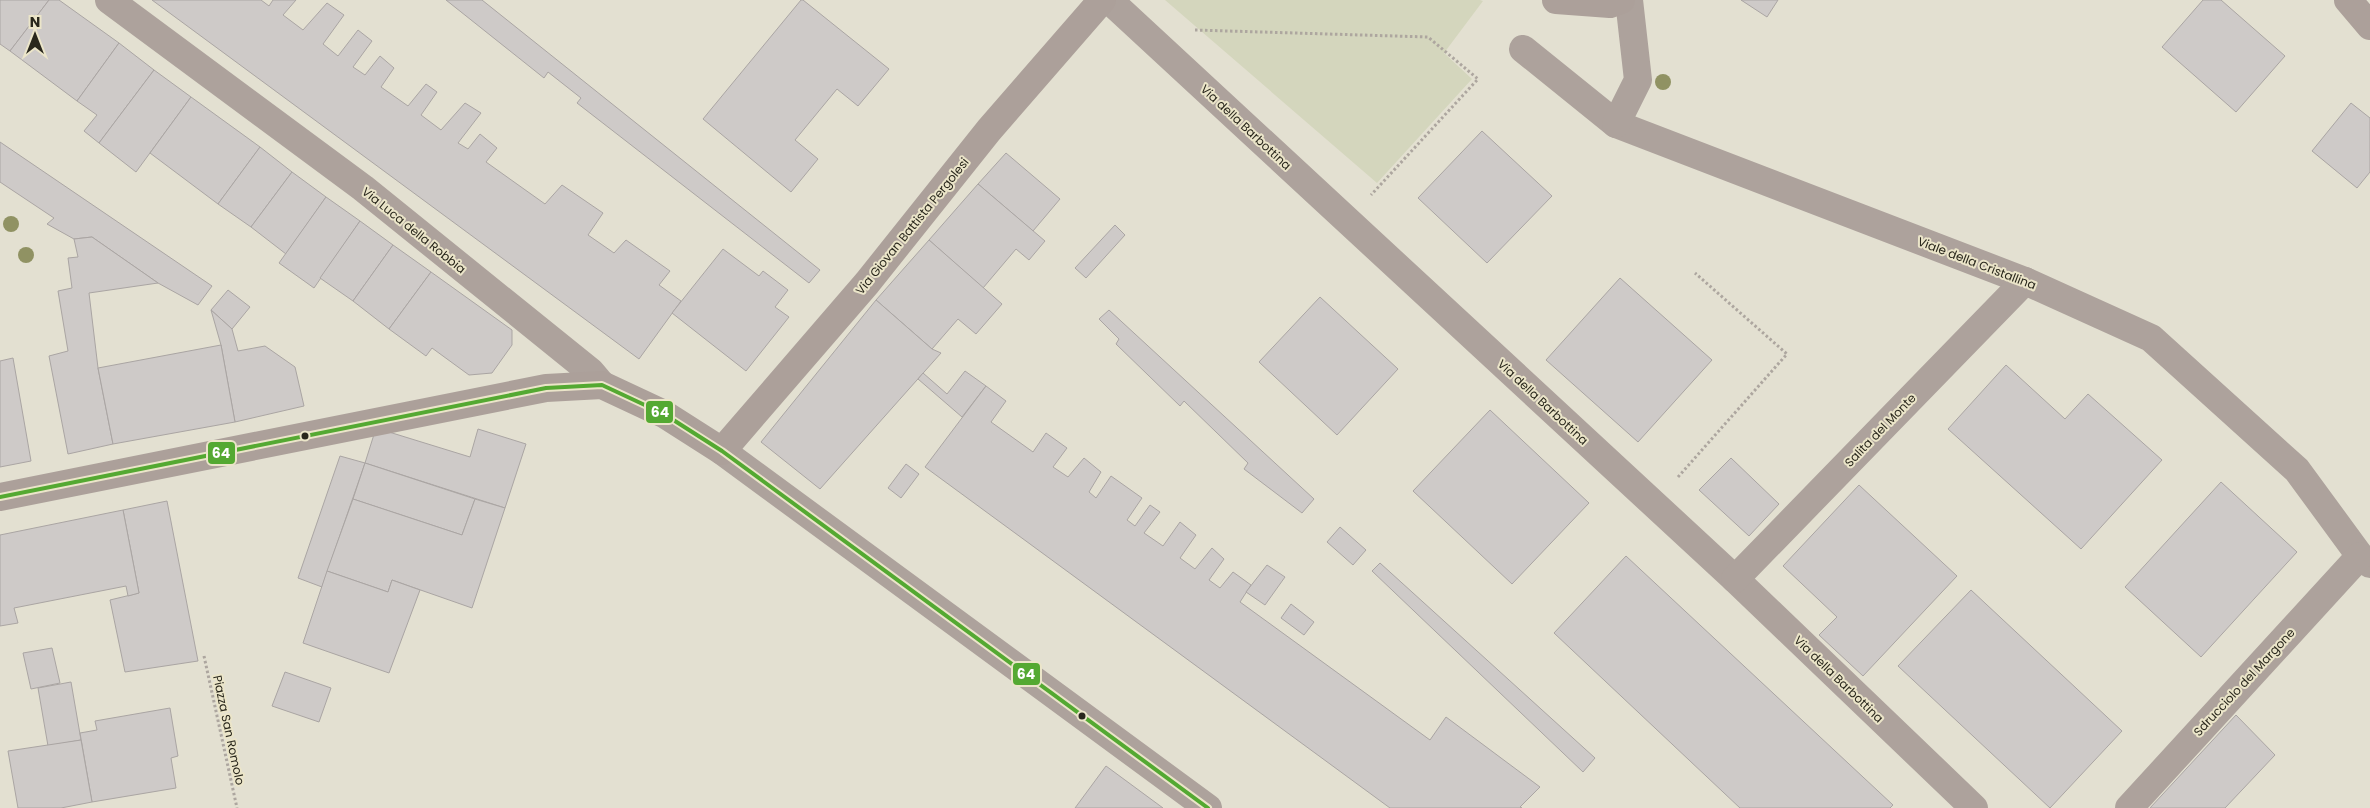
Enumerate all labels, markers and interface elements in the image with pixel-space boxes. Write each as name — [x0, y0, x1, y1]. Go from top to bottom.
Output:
north arrow — [10, 10, 60, 60]
text: N — [30, 12, 40, 32]
street label: Via della Barbottina — [1197, 80, 1295, 174]
street label: Via Giovan Battista Pergolesi — [851, 154, 973, 298]
street label: Via Luca della Robbia — [359, 183, 469, 277]
street label: Viale della Cristallina — [1915, 233, 2039, 293]
street label: Via della Barbottina — [1494, 355, 1592, 449]
street label: Salita del Monte — [1841, 390, 1919, 470]
line badge: 64 — [645, 400, 674, 424]
text: 64 — [651, 402, 669, 422]
unlabelled marker — [300, 431, 310, 441]
line badge: 64 — [207, 441, 236, 465]
text: 64 — [212, 443, 230, 463]
street label: Sdrucciolo del Margone — [2189, 624, 2299, 740]
street label: Via della Barbottina — [1791, 632, 1887, 726]
line badge: 64 — [1012, 662, 1041, 686]
text: 64 — [1017, 664, 1035, 684]
street label: Piazza San Romolo — [209, 673, 249, 787]
unlabelled marker — [1077, 711, 1087, 721]

